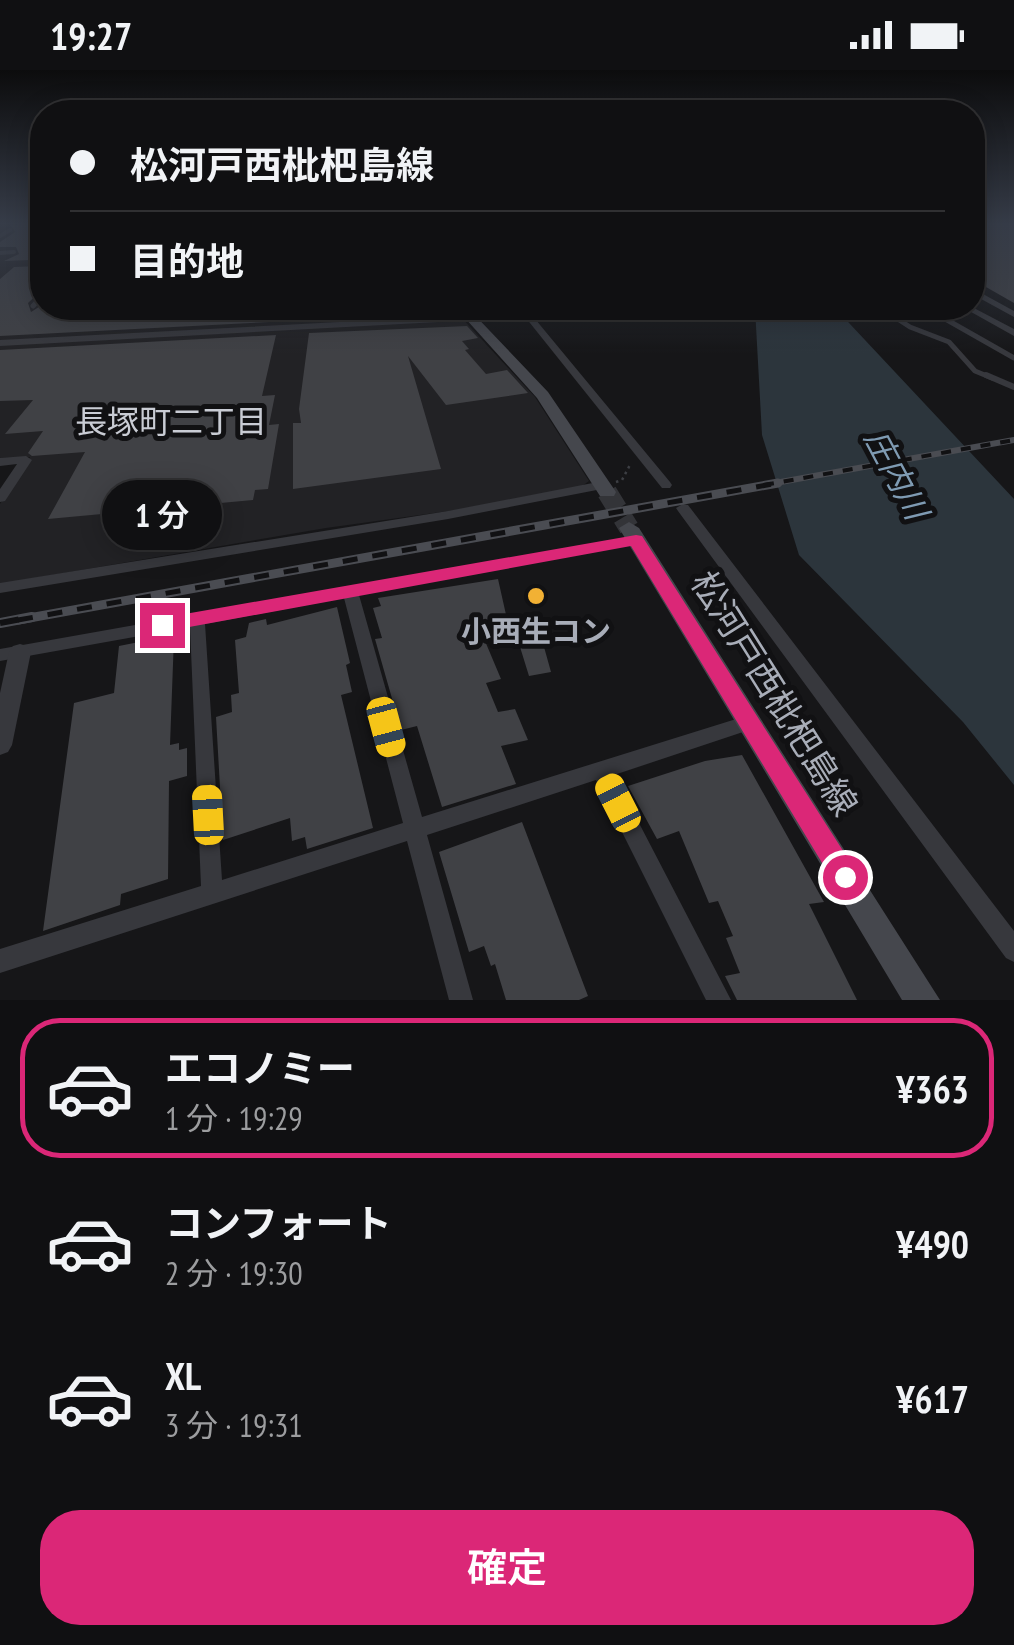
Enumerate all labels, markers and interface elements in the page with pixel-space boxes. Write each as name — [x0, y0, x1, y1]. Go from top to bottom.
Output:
text: 19:27 — [50, 11, 132, 60]
text: 松河戸西枇杷島線 — [130, 140, 434, 189]
text: 目的地 — [130, 236, 244, 285]
district label: 長塚町二丁目 — [75, 400, 267, 442]
water label: 庄内川 — [856, 422, 939, 529]
callout: 1 分 — [102, 480, 222, 550]
text: 1 分 — [135, 494, 189, 536]
street label: 松河戸西枇杷島線 — [681, 562, 869, 824]
marker: 小西生コン — [525, 585, 547, 607]
route end — [140, 603, 185, 648]
place label: 小西生コン — [461, 611, 611, 650]
car — [364, 694, 408, 760]
car — [591, 769, 645, 837]
car — [191, 784, 225, 846]
route start — [823, 855, 868, 900]
icon: car — [45, 1043, 135, 1133]
text: エコノミー — [165, 1043, 355, 1092]
text: ¥363 — [896, 1064, 969, 1113]
text: 1 分 · 19:29 — [165, 1097, 303, 1139]
icon: car — [45, 1198, 135, 1288]
text: コンフォート — [165, 1198, 392, 1247]
text: ¥490 — [896, 1219, 969, 1268]
text: 2 分 · 19:30 — [165, 1252, 303, 1294]
text: XL — [165, 1351, 201, 1400]
icon: car — [45, 1353, 135, 1443]
text: ¥617 — [896, 1374, 969, 1423]
text: 3 分 · 19:31 — [165, 1404, 303, 1446]
button: 確定 — [40, 1510, 974, 1625]

